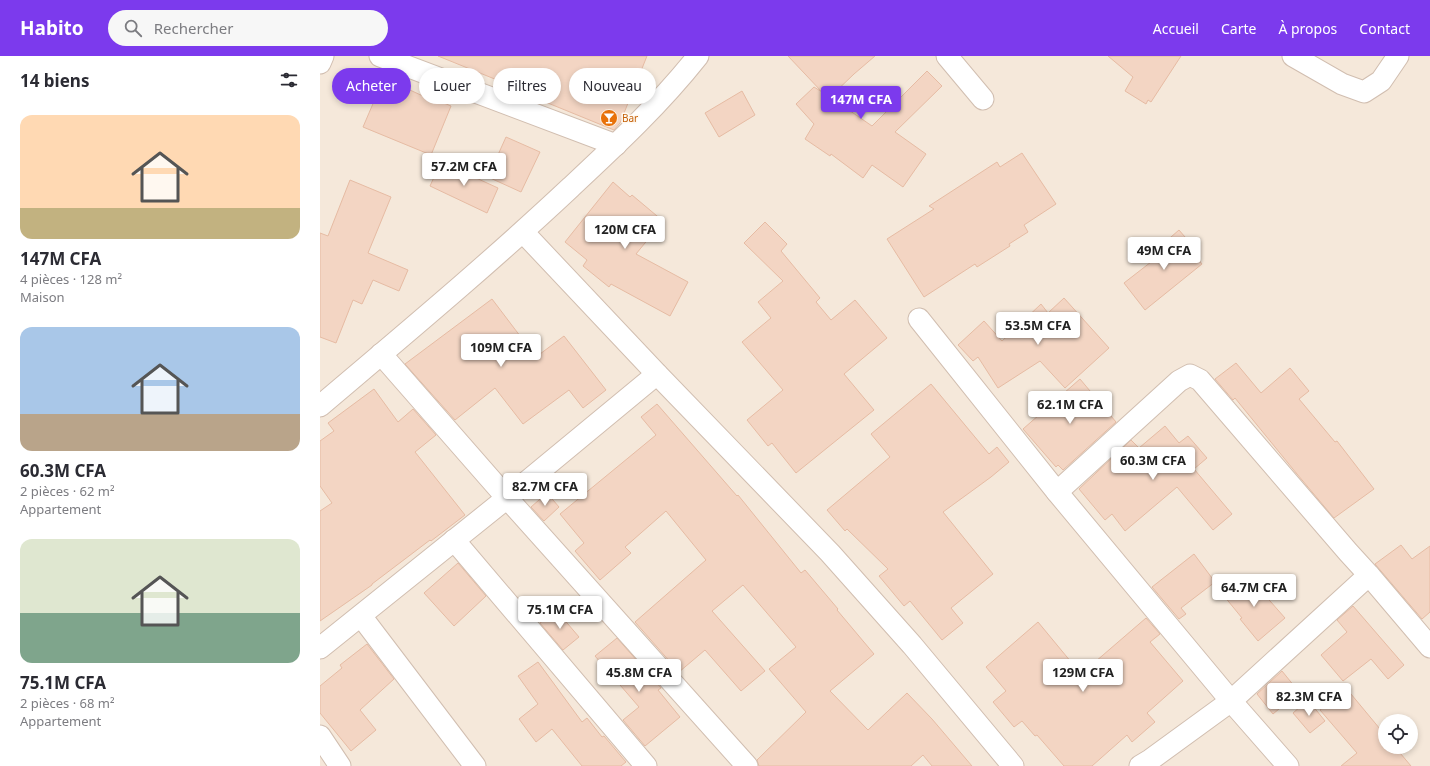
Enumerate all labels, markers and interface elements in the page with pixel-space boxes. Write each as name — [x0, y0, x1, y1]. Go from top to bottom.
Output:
search box — [108, 10, 388, 46]
text: Habito — [20, 15, 84, 41]
icon: search — [122, 17, 144, 39]
text: Rechercher — [154, 18, 233, 38]
text: Accueil — [1153, 19, 1199, 38]
text: Carte — [1221, 19, 1256, 38]
text: À propos — [1278, 19, 1337, 38]
text: Contact — [1359, 19, 1410, 38]
chip: Acheter — [332, 68, 411, 104]
chip: Louer — [419, 68, 485, 104]
chip: Filtres — [493, 68, 561, 104]
chip: Nouveau — [569, 68, 656, 104]
text: 14 biens — [20, 69, 89, 92]
icon: filters — [278, 69, 300, 91]
pin: 147M CFA — [820, 86, 902, 120]
text: 147M CFA — [830, 90, 892, 108]
bar icon: Bar — [599, 108, 619, 128]
place label: Bar — [622, 111, 638, 125]
icon: home — [124, 141, 196, 213]
pin: 57.2M CFA — [418, 153, 510, 187]
text: 57.2M CFA — [431, 157, 497, 175]
pin: 120M CFA — [584, 216, 666, 250]
text: 120M CFA — [594, 220, 656, 238]
pin: 49M CFA — [1127, 237, 1201, 271]
text: 49M CFA — [1137, 241, 1191, 259]
text: 147M CFA — [20, 247, 101, 270]
text: 4 pièces · 128 m² — [20, 270, 122, 288]
text: Maison — [20, 288, 65, 306]
pin: 53.5M CFA — [992, 312, 1084, 346]
text: 53.5M CFA — [1005, 316, 1071, 334]
pin: 109M CFA — [460, 334, 542, 368]
text: 109M CFA — [470, 338, 532, 356]
icon: home — [124, 353, 196, 425]
pin: 62.1M CFA — [1024, 391, 1116, 425]
text: 62.1M CFA — [1037, 395, 1103, 413]
pin: 60.3M CFA — [1107, 447, 1199, 481]
text: 60.3M CFA — [1120, 451, 1186, 469]
text: 60.3M CFA — [20, 459, 106, 482]
pin: 82.7M CFA — [499, 473, 591, 507]
text: 82.7M CFA — [512, 477, 578, 495]
text: 2 pièces · 62 m² — [20, 482, 115, 500]
text: Appartement — [20, 500, 101, 518]
icon: home — [124, 565, 196, 637]
pin: 64.7M CFA — [1208, 574, 1300, 608]
text: 64.7M CFA — [1221, 578, 1287, 596]
pin: 75.1M CFA — [514, 596, 606, 630]
text: 75.1M CFA — [527, 600, 593, 618]
pin: 45.8M CFA — [593, 659, 685, 693]
pin: 129M CFA — [1042, 659, 1124, 693]
text: 45.8M CFA — [606, 663, 672, 681]
text: 129M CFA — [1052, 663, 1114, 681]
text: 75.1M CFA — [20, 671, 106, 694]
pin: 82.3M CFA — [1263, 683, 1355, 717]
text: 82.3M CFA — [1276, 687, 1342, 705]
text: 2 pièces · 68 m² — [20, 694, 115, 712]
text: Appartement — [20, 712, 101, 730]
map controls — [1378, 714, 1418, 754]
button: locate — [1378, 714, 1418, 754]

